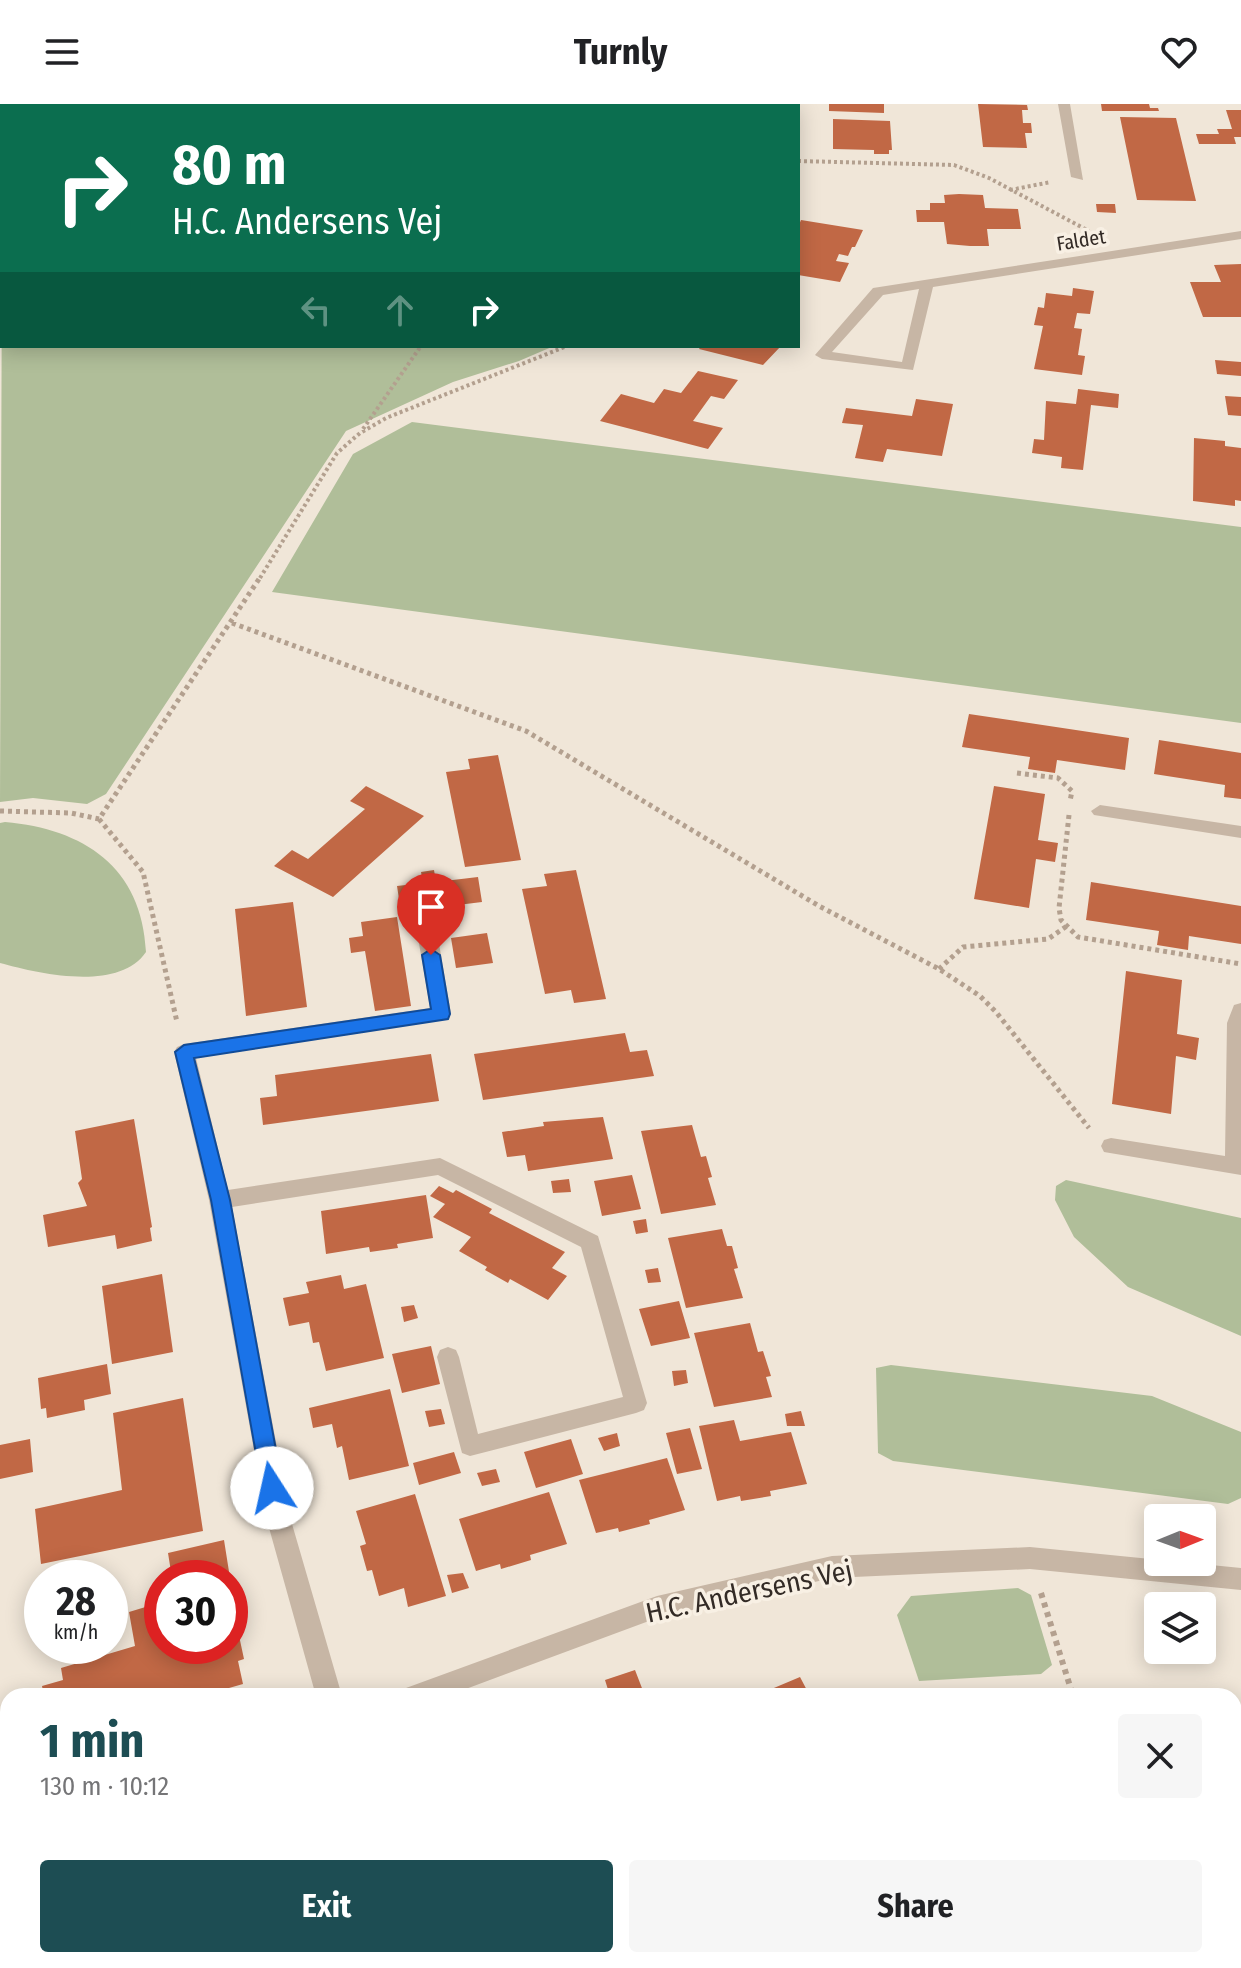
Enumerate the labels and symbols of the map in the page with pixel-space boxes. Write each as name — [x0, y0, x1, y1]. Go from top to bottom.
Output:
street label: Faldet — [1055, 224, 1108, 256]
pin — [397, 873, 465, 955]
position arrow — [230, 1446, 314, 1530]
north arrow — [1144, 1504, 1216, 1576]
street label: H.C. Andersens Vej — [643, 1553, 855, 1629]
speed limit sign: 30 — [144, 1560, 248, 1664]

